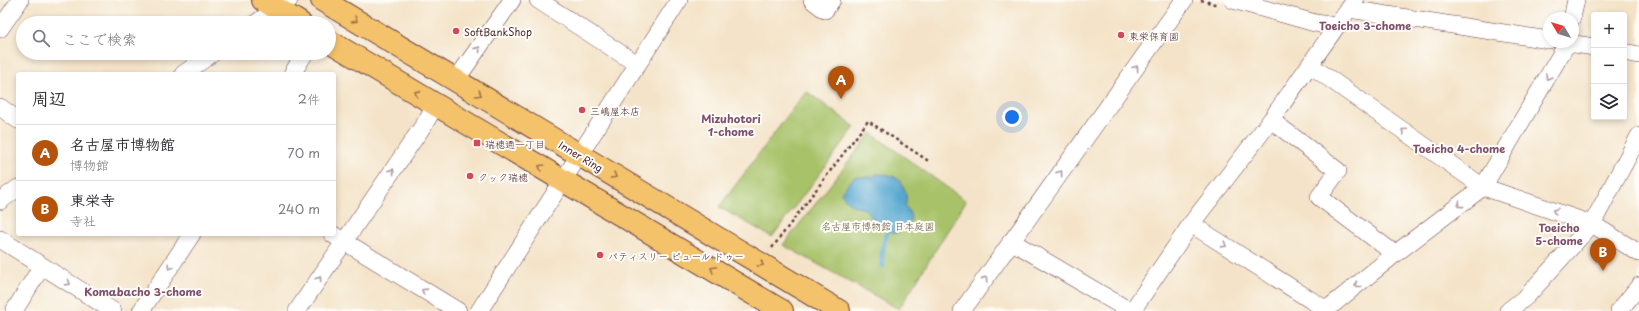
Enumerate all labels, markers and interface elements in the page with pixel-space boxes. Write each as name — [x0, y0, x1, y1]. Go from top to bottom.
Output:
north arrow — [1543, 12, 1579, 48]
map controls — [1591, 12, 1627, 120]
button: + — [1591, 12, 1627, 48]
one-way arrow — [351, 15, 358, 23]
search box — [16, 16, 336, 60]
district label: Toeicho 3-chome — [1319, 17, 1411, 34]
place label: SoftBankShop — [464, 24, 532, 39]
marker: SoftBankShop — [451, 26, 461, 36]
icon: search — [30, 27, 52, 49]
text: ここで検索 — [62, 27, 137, 50]
place label: 東栄保育園 — [1129, 28, 1179, 43]
marker: 東栄保育園 — [1116, 30, 1126, 40]
one-way arrow — [473, 46, 480, 53]
button: − — [1591, 48, 1627, 84]
one-way arrow — [1131, 65, 1138, 72]
pin: A — [828, 66, 854, 99]
one-way arrow — [1546, 73, 1553, 80]
button: layers — [1591, 84, 1627, 120]
text: 周辺 — [32, 85, 66, 111]
text: 2件 — [298, 89, 320, 108]
one-way arrow — [475, 90, 482, 97]
one-way arrow — [414, 91, 421, 98]
place label: 三嶋屋本店 — [590, 103, 640, 118]
marker: 三嶋屋本店 — [577, 105, 587, 115]
your location — [1002, 107, 1022, 127]
district label: Mizuhotori 1-chome — [701, 110, 761, 140]
one-way arrow — [1402, 129, 1409, 136]
text: 名古屋市博物館 — [70, 132, 175, 155]
place label: 瑞穂通一丁目 — [485, 136, 545, 151]
street label: Inner Ring — [556, 137, 606, 175]
marker: 瑞穂通一丁目 — [472, 138, 482, 148]
district label: Toeicho 4-chome — [1413, 140, 1505, 157]
text: A — [40, 143, 50, 162]
text: 70 m — [287, 143, 320, 162]
text: 博物館 — [70, 155, 109, 174]
one-way arrow — [538, 164, 545, 172]
one-way arrow — [387, 169, 394, 176]
place label: クック瑞穂 — [478, 169, 528, 184]
marker: クック瑞穂 — [465, 171, 475, 181]
one-way arrow — [610, 171, 617, 178]
one-way arrow — [1055, 171, 1062, 178]
text: 東栄寺 — [70, 188, 115, 211]
text: B — [41, 199, 49, 218]
text: 240 m — [278, 199, 320, 218]
one-way arrow — [1457, 200, 1464, 207]
one-way arrow — [1551, 208, 1558, 216]
text: 寺社 — [70, 211, 96, 230]
park label: 名古屋市博物館 日本庭園 — [821, 218, 935, 233]
district label: Toeicho 5-chome — [1535, 219, 1583, 249]
pin: B — [1590, 238, 1616, 271]
one-way arrow — [1220, 240, 1227, 248]
place label: パティスリー ピュール ドゥー — [608, 248, 744, 263]
marker: パティスリー ピュール ドゥー — [595, 250, 605, 260]
one-way arrow — [757, 260, 764, 267]
one-way arrow — [168, 262, 175, 269]
one-way arrow — [710, 267, 717, 274]
one-way arrow — [314, 276, 321, 283]
one-way arrow — [980, 276, 987, 283]
one-way arrow — [64, 278, 71, 285]
one-way arrow — [1354, 280, 1361, 287]
district label: Komabacho 3-chome — [84, 283, 202, 300]
one-way arrow — [421, 288, 428, 295]

